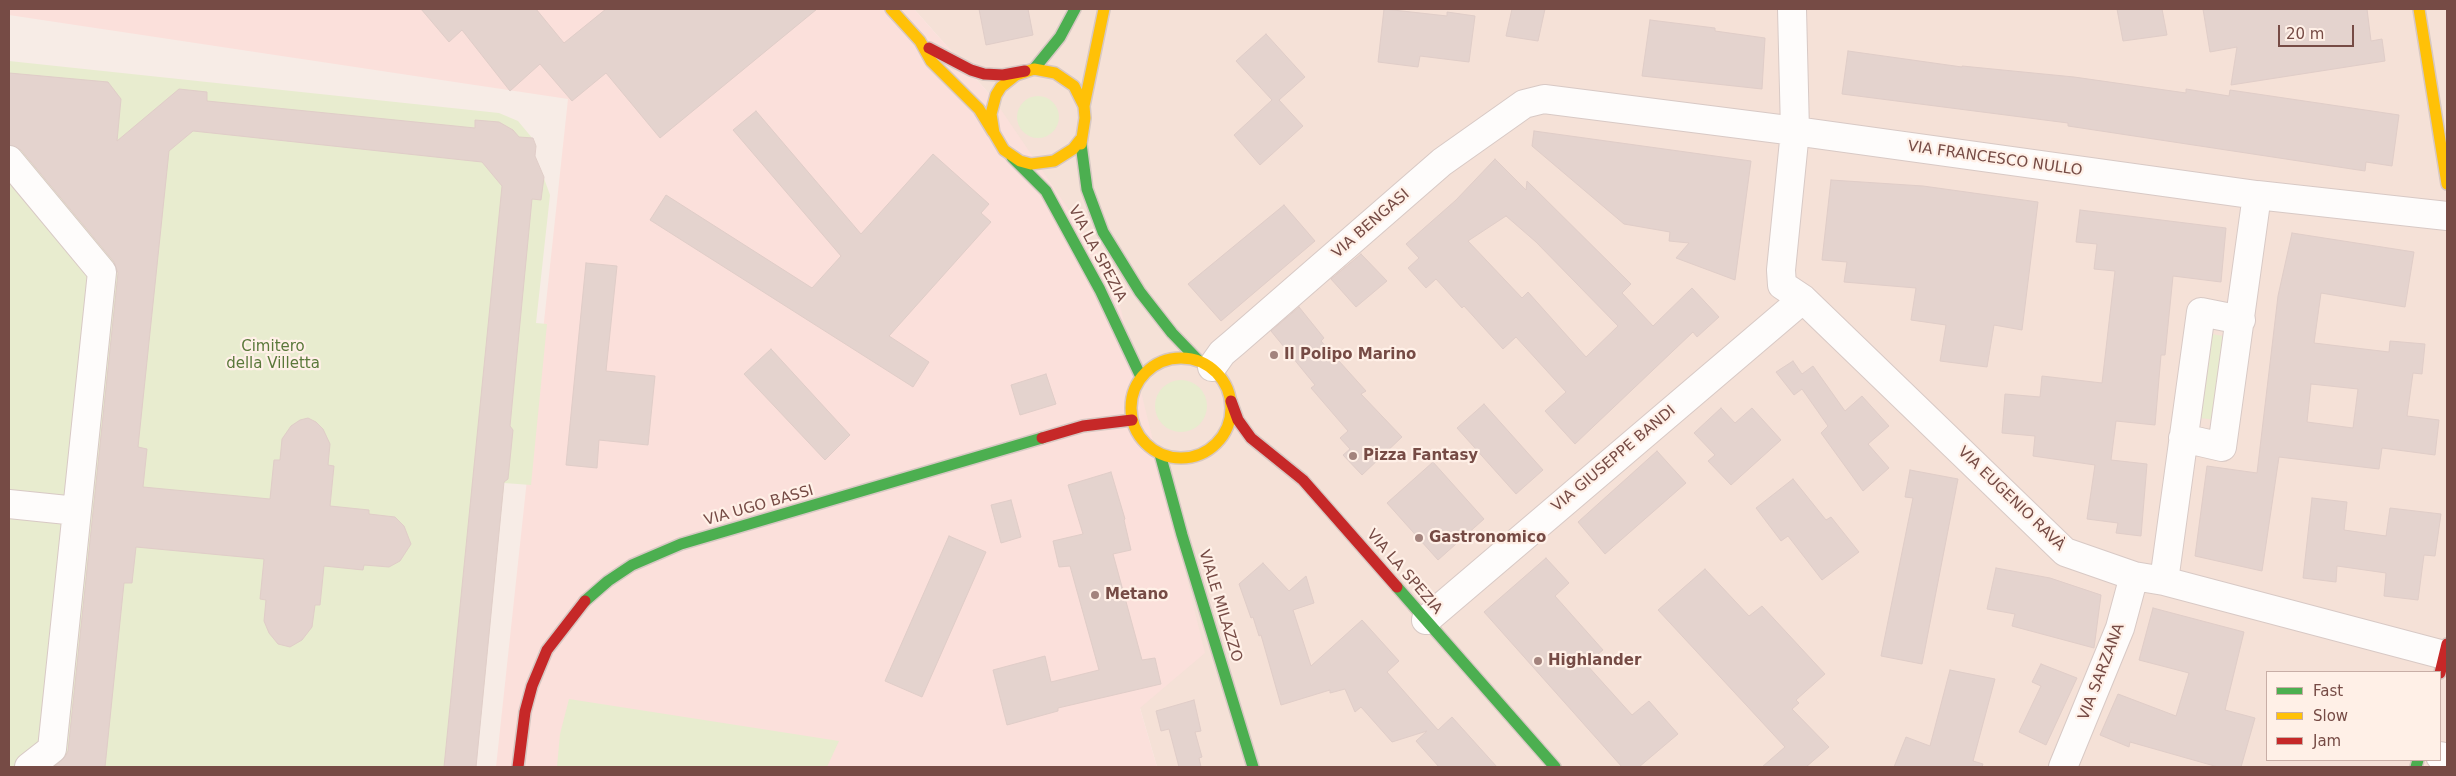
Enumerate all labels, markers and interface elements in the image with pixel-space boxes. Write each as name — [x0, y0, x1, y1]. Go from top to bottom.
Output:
scale bar — [2281, 15, 2357, 47]
text: 20 m — [2286, 25, 2324, 43]
street label: VIA FRANCESCO NULLO — [1906, 138, 2084, 180]
street label: VIA BENGASI — [1329, 186, 1413, 262]
street label: VIA LA SPEZIA — [1064, 203, 1130, 305]
park label: Cimitero della Villetta — [226, 338, 320, 373]
place label: Il Polipo Marino — [1284, 346, 1416, 364]
marker: Il Polipo Marino — [1268, 349, 1280, 361]
street label: VIA GIUSEPPE BANDI — [1549, 402, 1679, 516]
street label: VIA EUGENIO RAVÀ — [1954, 443, 2068, 555]
place label: Pizza Fantasy — [1363, 447, 1478, 465]
marker: Pizza Fantasy — [1347, 450, 1359, 462]
street label: VIA UGO BASSI — [702, 482, 816, 530]
street label: VIA LA SPEZIA — [1362, 526, 1446, 618]
place label: Gastronomico — [1429, 529, 1546, 547]
marker: Gastronomico — [1413, 532, 1425, 544]
street label: VIALE MILAZZO — [1194, 548, 1246, 664]
place label: Metano — [1105, 586, 1168, 604]
marker: Metano — [1089, 589, 1101, 601]
street label: VIA SARZANA — [2075, 621, 2129, 723]
place label: Highlander — [1548, 652, 1641, 670]
marker: Highlander — [1532, 655, 1544, 667]
legend — [2266, 671, 2441, 761]
text: Fast — [2313, 682, 2343, 700]
text: Slow — [2313, 707, 2348, 725]
text: Jam — [2313, 732, 2341, 750]

